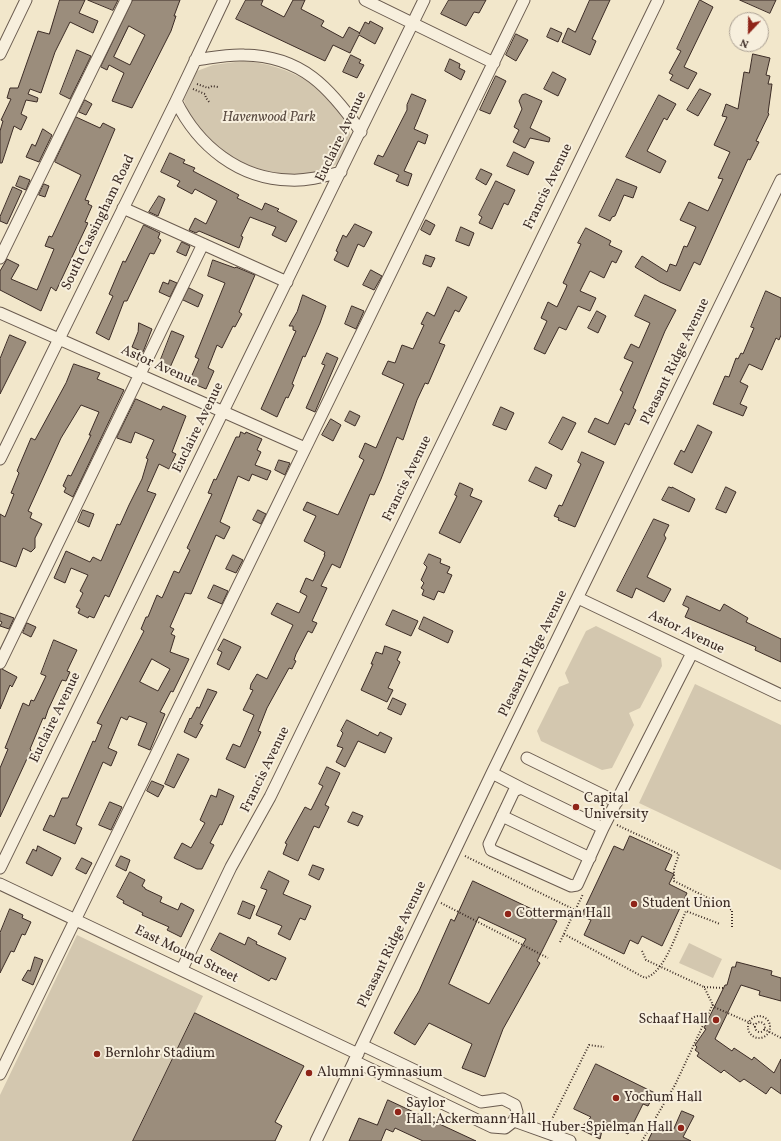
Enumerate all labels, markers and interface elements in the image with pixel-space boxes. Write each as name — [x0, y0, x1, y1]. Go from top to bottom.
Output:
north arrow — [729, 12, 769, 52]
text: N — [738, 34, 751, 51]
street label: Euclaire Avenue — [313, 89, 371, 185]
park label: Havenwood Park — [222, 110, 316, 126]
street label: Francis Avenue — [521, 141, 577, 233]
street label: South Cassingham Road — [59, 152, 139, 294]
street label: Pleasant Ridge Avenue — [638, 296, 714, 428]
street label: Astor Avenue — [118, 343, 200, 391]
street label: Euclaire Avenue — [170, 380, 228, 476]
street label: Francis Avenue — [380, 433, 436, 525]
street label: Pleasant Ridge Avenue — [496, 588, 572, 720]
street label: Astor Avenue — [645, 607, 727, 659]
street label: Euclaire Avenue — [27, 670, 85, 766]
street label: Francis Avenue — [238, 724, 294, 816]
place label: Capital University — [584, 791, 648, 824]
marker: Capital University — [571, 802, 581, 812]
street label: Pleasant Ridge Avenue — [355, 879, 431, 1011]
place label: Student Union — [642, 896, 731, 912]
marker: Student Union — [629, 899, 639, 909]
place label: Cotterman Hall — [516, 906, 611, 922]
marker: Cotterman Hall — [503, 909, 513, 919]
street label: East Mound Street — [132, 923, 240, 987]
place label: Schaaf Hall — [639, 1012, 708, 1028]
marker: Schaaf Hall — [711, 1015, 721, 1025]
place label: Bernlohr Stadium — [105, 1046, 215, 1062]
marker: Bernlohr Stadium — [92, 1049, 102, 1059]
place label: Alumni Gymnasium — [317, 1065, 443, 1081]
marker: Alumni Gymnasium — [304, 1068, 314, 1078]
place label: Yochum Hall — [624, 1090, 702, 1106]
marker: Yochum Hall — [611, 1093, 621, 1103]
place label: Saylor Hall;Ackermann Hall — [406, 1096, 536, 1128]
marker: Saylor Hall;Ackermann Hall — [393, 1107, 403, 1117]
place label: Huber-Spielman Hall — [541, 1120, 673, 1136]
marker: Huber-Spielman Hall — [676, 1123, 686, 1133]

